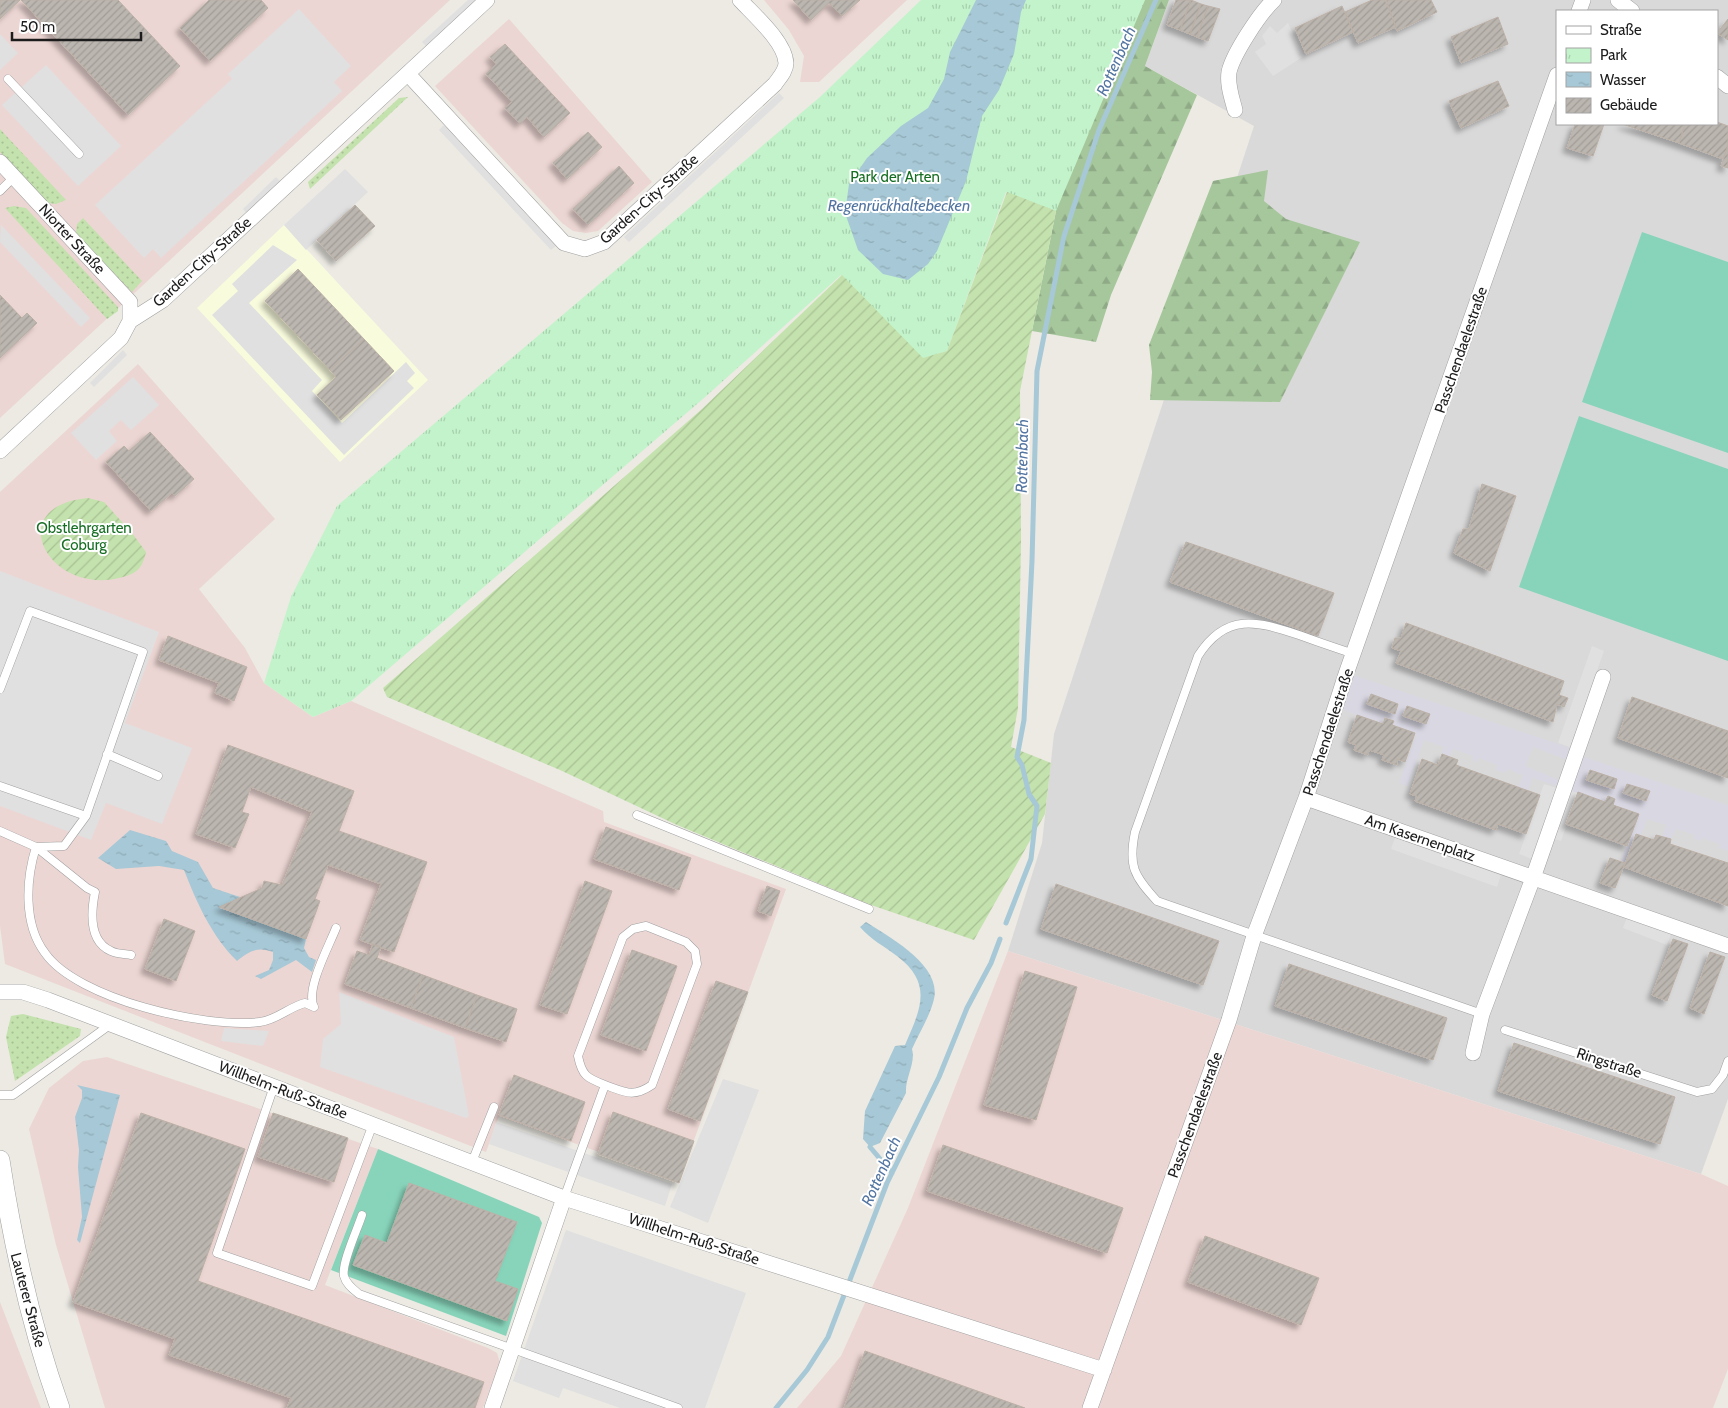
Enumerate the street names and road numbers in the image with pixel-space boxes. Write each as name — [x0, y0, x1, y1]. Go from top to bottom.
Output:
street label: Garden-City-Straße — [596, 150, 702, 248]
street label: Niorter Straße — [35, 200, 109, 278]
street label: Garden-City-Straße — [149, 213, 255, 311]
street label: Passchendaelestraße — [1431, 284, 1491, 416]
street label: Passchendaelestraße — [1299, 666, 1357, 798]
street label: Am Kasernenplatz — [1362, 811, 1478, 865]
street label: Ringstraße — [1574, 1044, 1644, 1082]
street label: Passchendaelestraße — [1164, 1049, 1226, 1180]
street label: Willhelm-Ruß-Straße — [216, 1057, 350, 1123]
street label: Willhelm-Ruß-Straße — [626, 1209, 762, 1269]
street label: Lauterer Straße — [7, 1251, 49, 1350]

